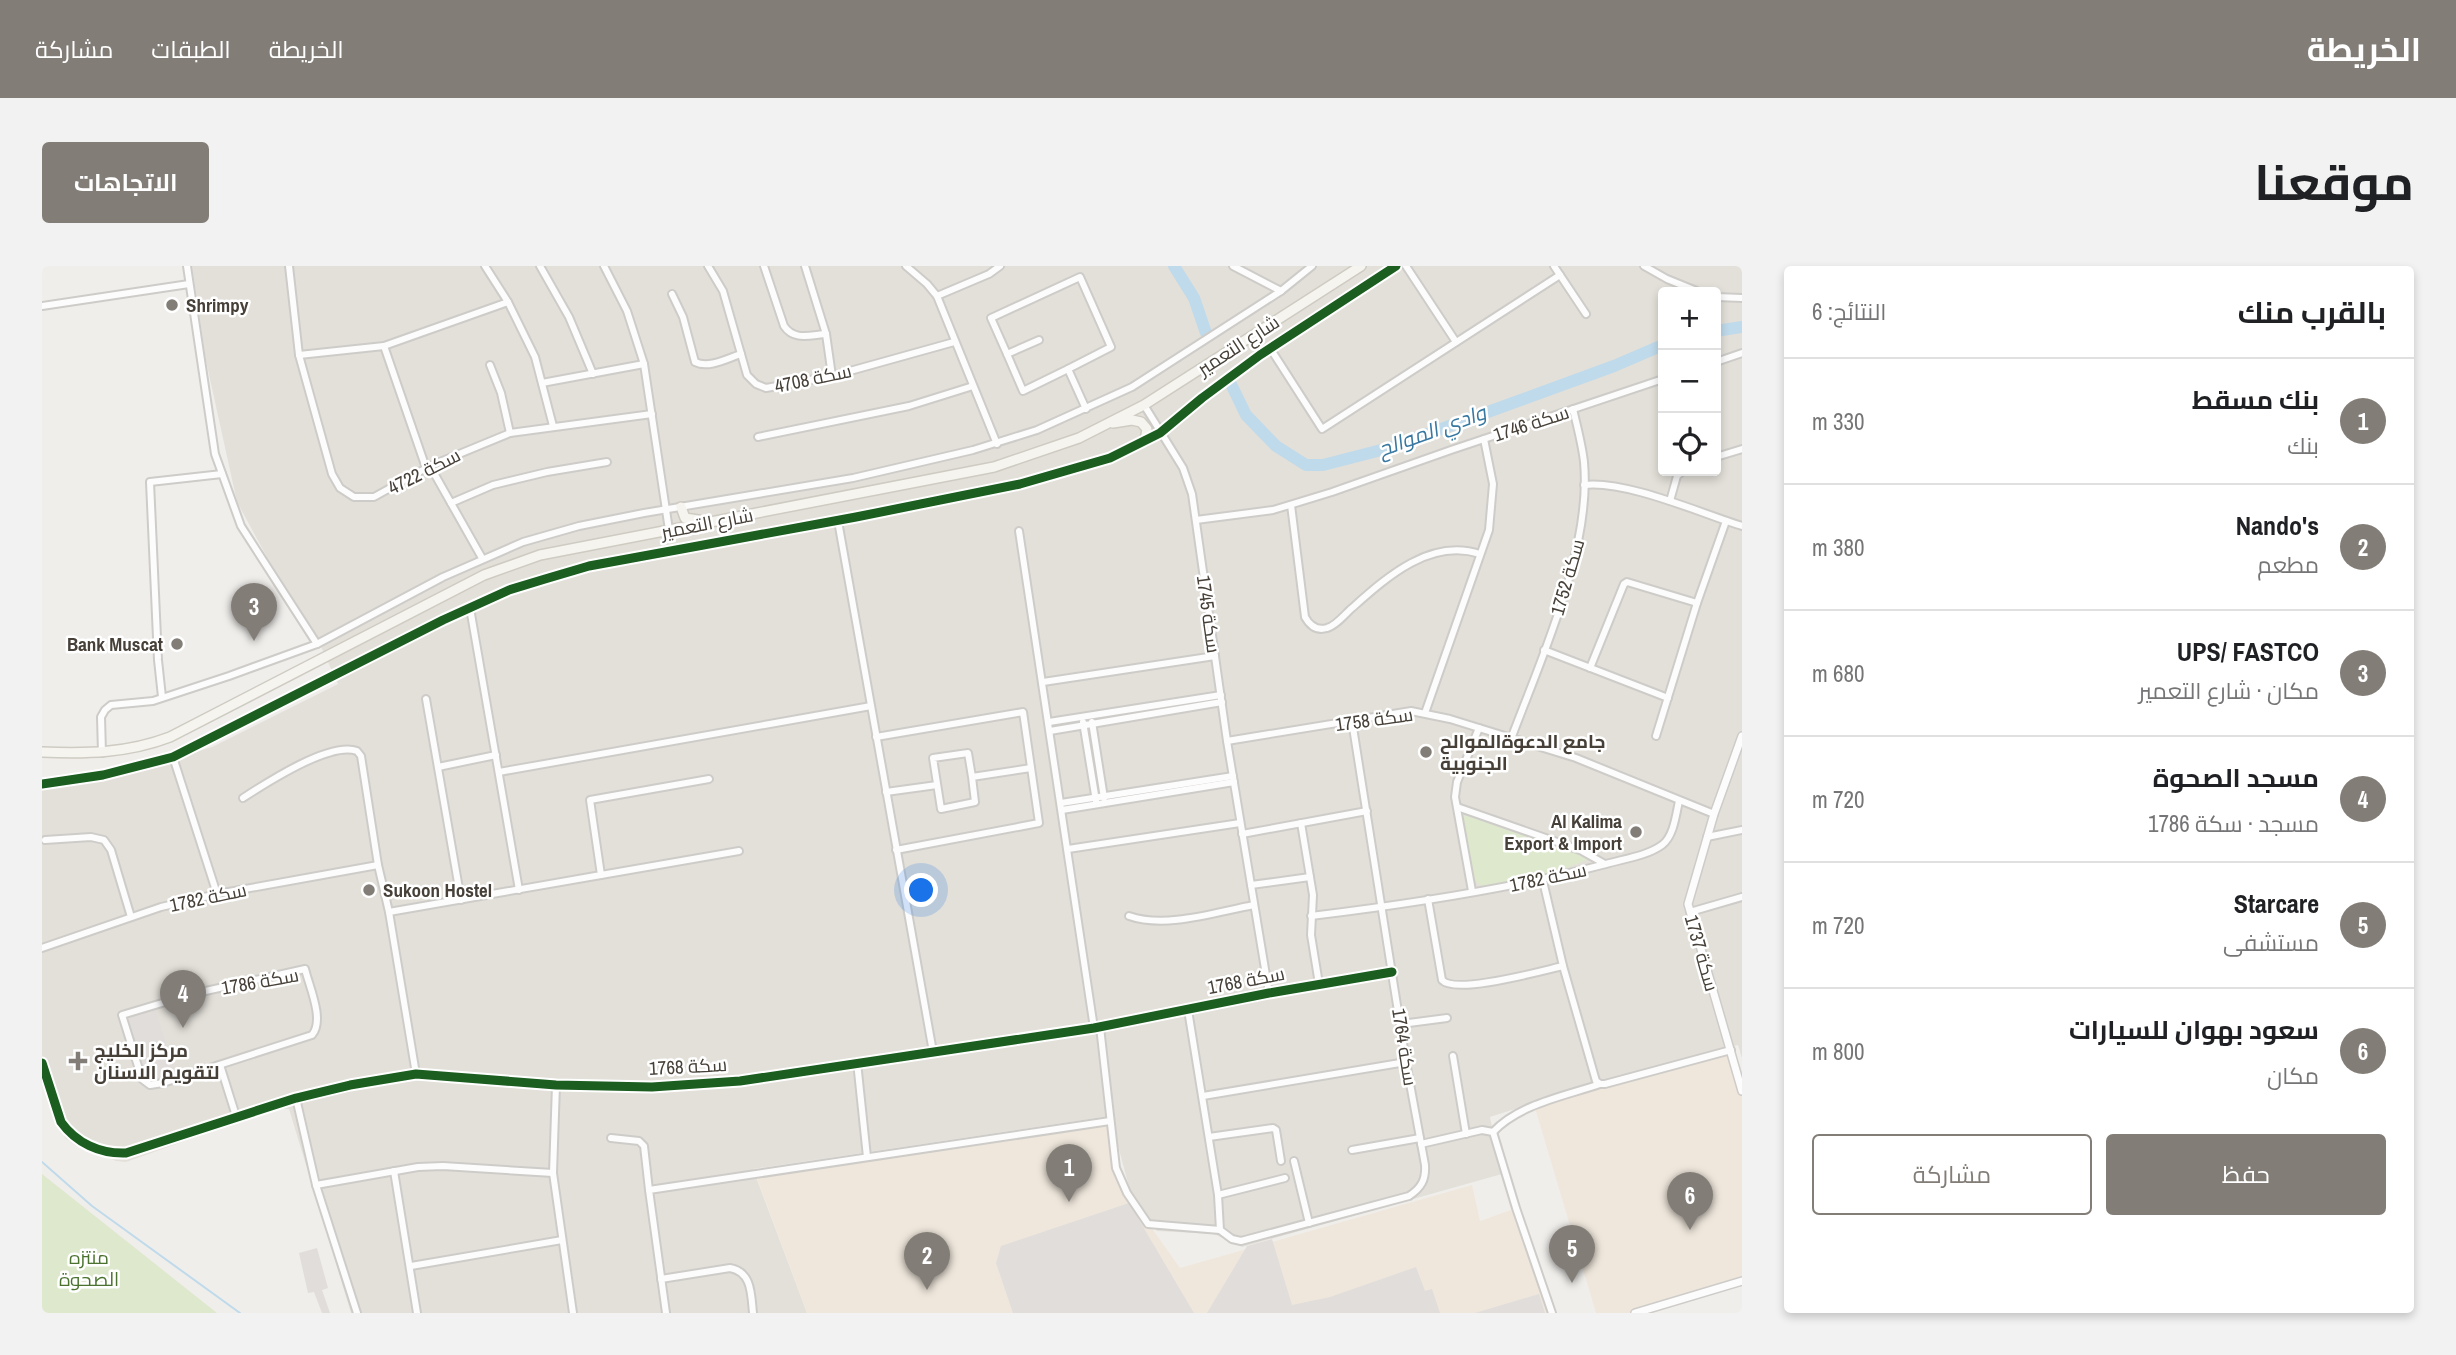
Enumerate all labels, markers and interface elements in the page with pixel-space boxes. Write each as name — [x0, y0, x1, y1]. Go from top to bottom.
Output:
text: الخريطة — [2307, 27, 2421, 71]
text: مشاركة — [35, 33, 113, 65]
text: الطبقات — [151, 33, 231, 65]
text: الخريطة — [269, 33, 344, 65]
button: الاتجاهات — [42, 142, 209, 223]
text: موقعنا — [2254, 149, 2414, 215]
map controls — [1658, 287, 1721, 476]
button: + — [1658, 287, 1721, 350]
place label: Shrimpy — [186, 292, 249, 318]
text: بالقرب منك — [2238, 292, 2386, 332]
text: النتائج: 6 — [1812, 296, 1886, 327]
marker: Shrimpy — [164, 297, 180, 313]
street label: شارع التعمير — [1191, 309, 1285, 383]
button: − — [1658, 350, 1721, 413]
street label: سكة 4708 — [772, 357, 854, 399]
text: بنك مسقط — [2192, 382, 2319, 417]
water label: وادي الموالح — [1373, 397, 1492, 467]
street label: سكة 1746 — [1490, 399, 1572, 447]
text: 330 m — [1812, 406, 1864, 437]
text: 1 — [2358, 406, 2368, 437]
button: locate — [1658, 413, 1721, 476]
text: بنك — [2287, 430, 2319, 461]
street label: سكة 4722 — [383, 442, 465, 500]
street label: شارع التعمير — [658, 501, 755, 546]
text: Nando's — [2236, 508, 2319, 543]
text: 380 m — [1812, 532, 1864, 563]
text: 2 — [2358, 532, 2368, 563]
street label: سكة 1752 — [1544, 536, 1590, 618]
text: مطعم — [2257, 549, 2319, 580]
street label: سكة 1745 — [1191, 573, 1227, 655]
pin: 3 — [231, 583, 277, 641]
place label: Bank Muscat — [67, 631, 163, 657]
text: UPS/ FASTCO — [2177, 634, 2319, 669]
marker: Bank Muscat — [169, 636, 185, 652]
text: 680 m — [1812, 658, 1864, 689]
text: 3 — [2358, 658, 2368, 689]
text: مكان · شارع التعمير — [2138, 675, 2319, 706]
street label: سكة 1758 — [1333, 701, 1415, 737]
place label: جامع الدعوةالموالح الجنوبية — [1440, 728, 1605, 776]
marker: جامع الدعوةالموالح الجنوبية — [1418, 744, 1434, 760]
text: مسجد الصحوة — [2153, 760, 2319, 795]
text: 720 m — [1812, 784, 1864, 815]
text: 4 — [2358, 784, 2368, 815]
place label: Al Kalima Export & Import — [1504, 808, 1622, 856]
text: مسجد · سكة 1786 — [2148, 808, 2319, 839]
marker: Al Kalima Export & Import — [1628, 824, 1644, 840]
street label: سكة 1782 — [1507, 856, 1589, 898]
your location — [904, 873, 938, 907]
street label: سكة 1782 — [167, 876, 249, 918]
place label: Sukoon Hostel — [383, 877, 492, 903]
marker: Sukoon Hostel — [361, 882, 377, 898]
text: Starcare — [2234, 886, 2319, 921]
text: 720 m — [1812, 910, 1864, 941]
text: 5 — [2358, 910, 2368, 941]
street label: سكة 1737 — [1679, 912, 1725, 994]
text: مستشفى — [2223, 927, 2319, 958]
street label: سكة 1768 — [1205, 960, 1287, 1000]
street label: سكة 1786 — [219, 961, 301, 1001]
pin: 4 — [160, 970, 206, 1028]
street label: سكة 1764 — [1386, 1006, 1424, 1088]
text: سعود بهوان للسيارات — [2069, 1012, 2319, 1047]
text: 800 m — [1812, 1036, 1864, 1067]
text: 6 — [2358, 1036, 2368, 1067]
place label: مركز الخليج لتقويم الاسنان — [94, 1037, 220, 1086]
marker: مركز الخليج لتقويم الاسنان — [68, 1051, 88, 1071]
street label: سكة 1768 — [648, 1051, 728, 1081]
text: مكان — [2267, 1060, 2319, 1091]
button: مشاركة — [1812, 1134, 2092, 1215]
button: حفظ — [2106, 1134, 2386, 1215]
pin: 1 — [1046, 1144, 1092, 1202]
pin: 6 — [1667, 1172, 1713, 1230]
pin: 5 — [1549, 1225, 1595, 1283]
pin: 2 — [904, 1232, 950, 1290]
park label: منتزه الصحوة — [59, 1244, 119, 1292]

